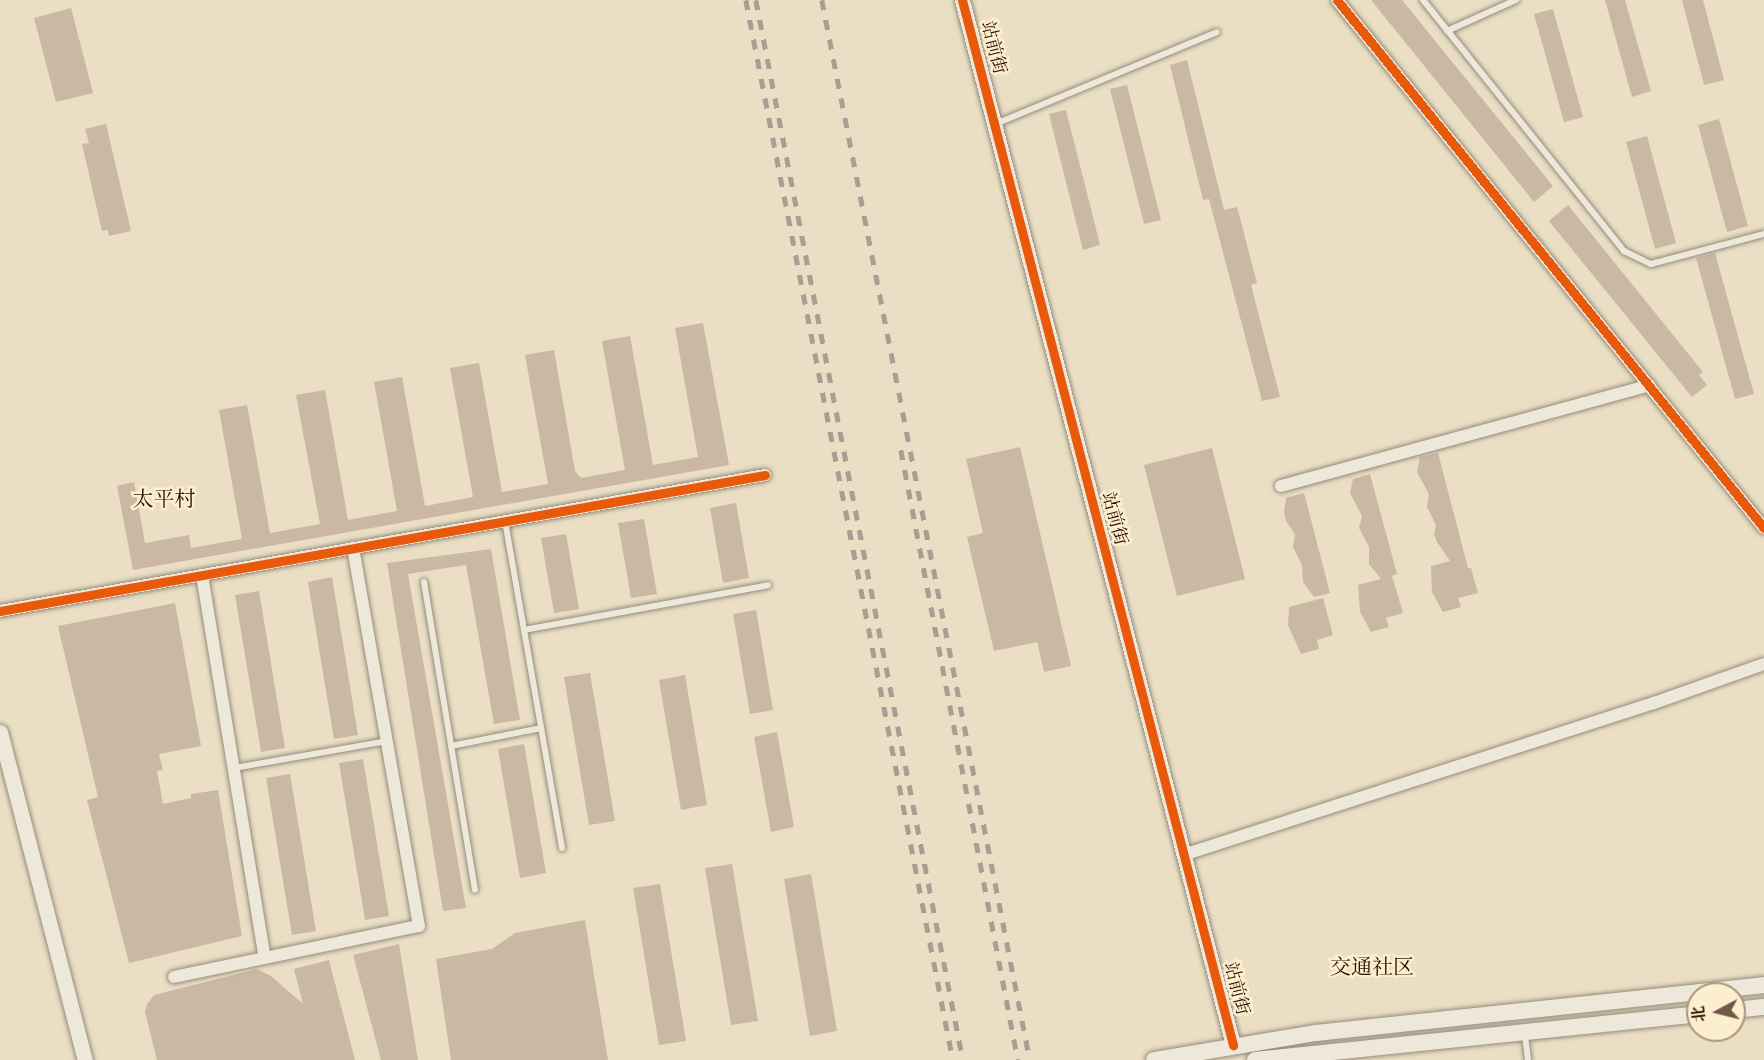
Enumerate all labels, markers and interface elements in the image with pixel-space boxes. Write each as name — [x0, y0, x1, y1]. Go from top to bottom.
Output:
street label: 站前街 — [975, 19, 1009, 77]
district label: 太平村 — [133, 488, 195, 514]
street label: 站前街 — [1096, 490, 1130, 548]
district label: 交通社区 — [1330, 956, 1414, 982]
street label: 站前街 — [1218, 960, 1252, 1018]
north arrow — [1686, 982, 1746, 1042]
text: 北 — [1689, 1005, 1711, 1023]

